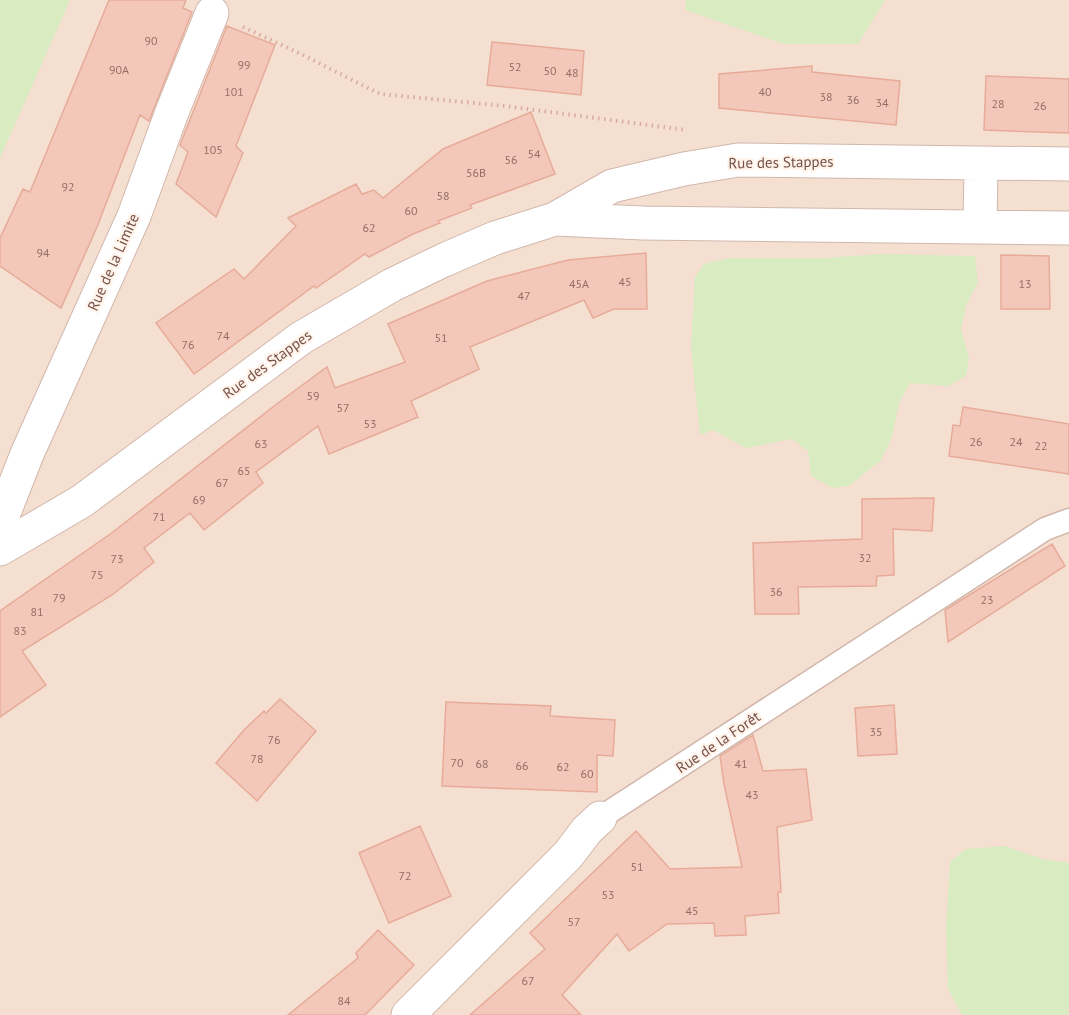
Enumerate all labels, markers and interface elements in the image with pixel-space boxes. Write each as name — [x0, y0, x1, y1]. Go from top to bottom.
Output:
house number: 90 — [144, 33, 158, 48]
house number: 99 — [237, 57, 251, 72]
house number: 52 — [508, 59, 522, 74]
house number: 90A — [109, 62, 129, 77]
house number: 50 — [543, 63, 557, 78]
house number: 48 — [565, 65, 579, 80]
house number: 101 — [224, 84, 244, 99]
house number: 40 — [758, 84, 772, 99]
house number: 38 — [819, 89, 833, 104]
house number: 36 — [846, 92, 860, 107]
house number: 34 — [875, 95, 889, 110]
house number: 28 — [991, 96, 1005, 111]
house number: 26 — [1033, 98, 1047, 113]
house number: 105 — [203, 142, 223, 157]
house number: 54 — [527, 146, 541, 161]
house number: 56 — [504, 152, 518, 167]
street label: Rue des Stappes — [728, 152, 834, 172]
house number: 56B — [466, 165, 486, 180]
house number: 92 — [61, 179, 75, 194]
house number: 58 — [436, 188, 450, 203]
house number: 60 — [404, 203, 418, 218]
street label: Rue de la Limite — [83, 210, 143, 314]
house number: 62 — [362, 220, 376, 235]
house number: 94 — [36, 245, 50, 260]
house number: 45 — [618, 274, 632, 289]
house number: 45A — [569, 276, 589, 291]
house number: 13 — [1018, 276, 1032, 291]
house number: 47 — [517, 288, 531, 303]
street label: Rue des Stappes — [219, 325, 315, 403]
house number: 74 — [216, 328, 230, 343]
house number: 51 — [434, 330, 448, 345]
house number: 76 — [181, 337, 195, 352]
house number: 59 — [306, 388, 320, 403]
house number: 57 — [336, 400, 350, 415]
house number: 53 — [363, 416, 377, 431]
house number: 26 — [969, 434, 983, 449]
house number: 24 — [1009, 434, 1023, 449]
house number: 63 — [254, 436, 268, 451]
house number: 22 — [1034, 438, 1048, 453]
house number: 65 — [237, 463, 251, 478]
house number: 67 — [215, 475, 229, 490]
house number: 69 — [192, 492, 206, 507]
house number: 71 — [152, 509, 166, 524]
house number: 32 — [858, 550, 872, 565]
house number: 73 — [110, 551, 124, 566]
house number: 75 — [90, 567, 104, 582]
house number: 36 — [769, 584, 783, 599]
house number: 79 — [52, 590, 66, 605]
house number: 23 — [980, 592, 994, 607]
house number: 81 — [30, 604, 44, 619]
house number: 83 — [13, 623, 27, 638]
street label: Rue de la Forêt — [672, 707, 764, 777]
house number: 35 — [869, 724, 883, 739]
house number: 76 — [267, 732, 281, 747]
house number: 78 — [250, 751, 264, 766]
house number: 70 — [450, 755, 464, 770]
house number: 68 — [475, 756, 489, 771]
house number: 41 — [734, 756, 748, 771]
house number: 66 — [515, 758, 529, 773]
house number: 62 — [556, 759, 570, 774]
house number: 60 — [580, 766, 594, 781]
house number: 43 — [745, 787, 759, 802]
house number: 51 — [630, 859, 644, 874]
house number: 72 — [398, 868, 412, 883]
house number: 53 — [601, 887, 615, 902]
house number: 45 — [685, 903, 699, 918]
house number: 57 — [567, 914, 581, 929]
house number: 67 — [521, 973, 535, 988]
house number: 84 — [337, 993, 351, 1008]

